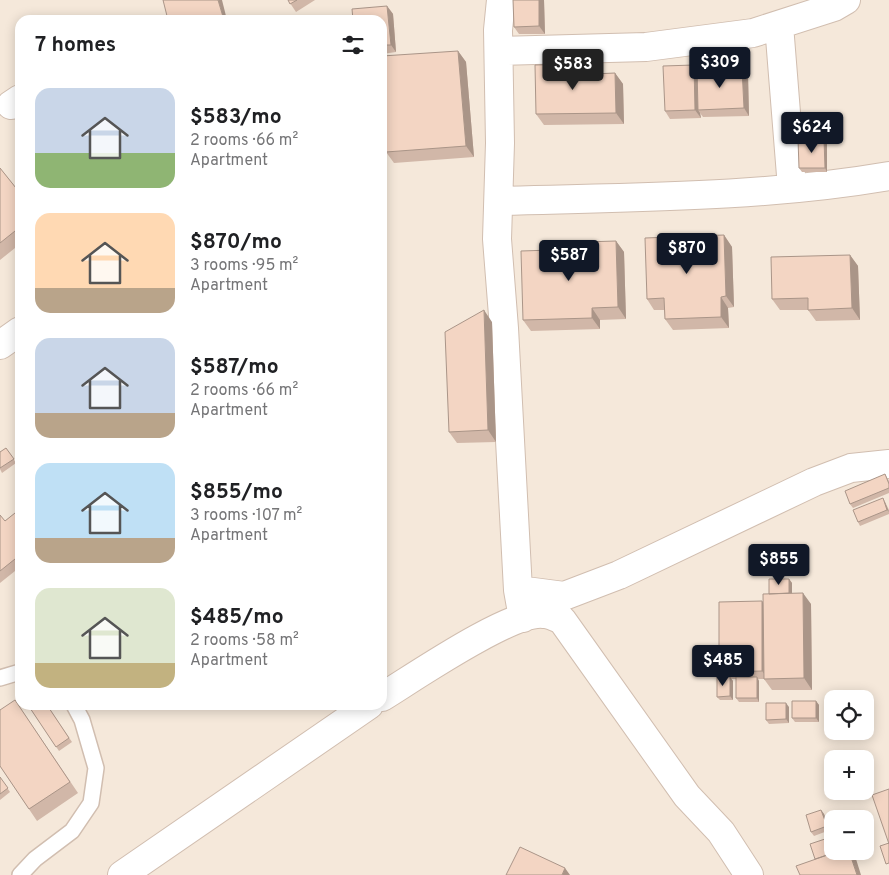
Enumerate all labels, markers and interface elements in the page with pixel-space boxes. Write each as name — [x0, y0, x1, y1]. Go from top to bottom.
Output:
icon: filters — [339, 31, 367, 59]
text: 7 homes — [35, 32, 116, 59]
pin: $309 — [690, 46, 750, 89]
pin: $583 — [543, 48, 603, 91]
text: $309 — [700, 53, 740, 73]
text: $583 — [553, 55, 593, 75]
text: $583/mo — [190, 104, 282, 131]
icon: home — [75, 108, 135, 168]
pin: $624 — [782, 112, 842, 154]
text: $624 — [792, 118, 832, 138]
text: 2 rooms · 66 m² — [190, 131, 298, 151]
text: Apartment — [190, 151, 268, 171]
text: $870/mo — [190, 229, 282, 256]
pin: $870 — [657, 232, 717, 275]
icon: home — [75, 233, 135, 293]
text: $870 — [668, 239, 706, 259]
pin: $587 — [539, 240, 599, 282]
text: $587 — [550, 246, 588, 266]
text: 3 rooms · 95 m² — [190, 256, 298, 276]
text: Apartment — [190, 276, 268, 296]
text: $587/mo — [190, 354, 279, 381]
icon: home — [75, 358, 135, 418]
text: 2 rooms · 66 m² — [190, 381, 298, 401]
text: Apartment — [190, 401, 268, 421]
text: $855/mo — [190, 479, 283, 506]
icon: home — [75, 483, 135, 543]
text: 3 rooms · 107 m² — [190, 506, 302, 526]
text: Apartment — [190, 526, 268, 546]
pin: $855 — [749, 544, 809, 586]
text: $855 — [759, 550, 799, 570]
text: $485/mo — [190, 604, 284, 631]
icon: home — [75, 608, 135, 668]
text: 2 rooms · 58 m² — [190, 631, 299, 651]
pin: $485 — [693, 644, 753, 687]
text: Apartment — [190, 651, 268, 671]
text: $485 — [703, 651, 743, 671]
map controls — [824, 690, 874, 860]
button: locate — [824, 690, 874, 740]
button: + — [824, 750, 874, 800]
button: − — [824, 810, 874, 860]

